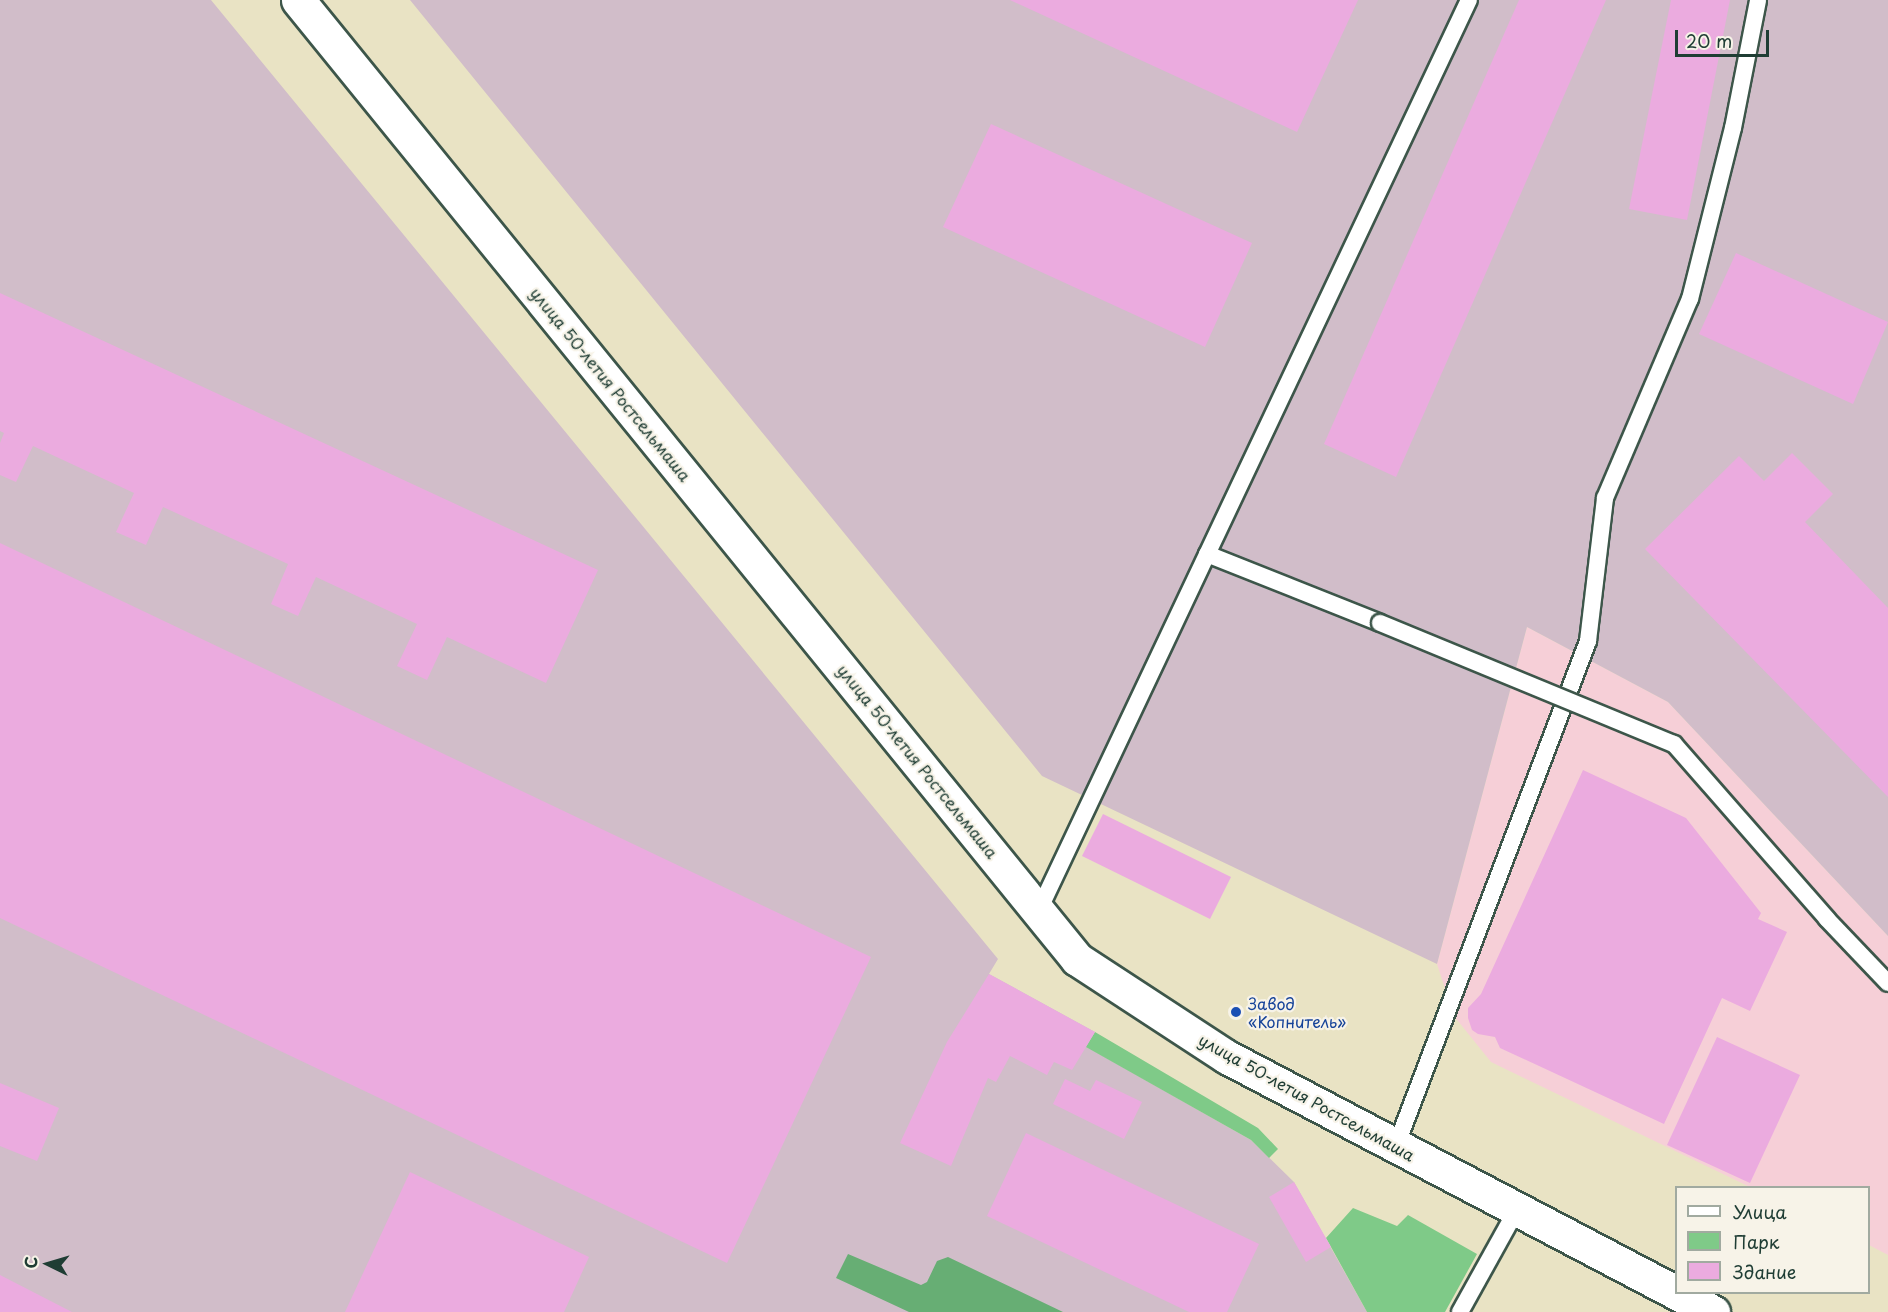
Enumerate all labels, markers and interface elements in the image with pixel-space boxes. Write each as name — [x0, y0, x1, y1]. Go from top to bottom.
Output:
scale bar — [1678, 18, 1772, 56]
text: 20 m — [1686, 27, 1732, 54]
street label: улица 50-летия Ростсельмаша — [527, 283, 695, 485]
street label: улица 50-летия Ростсельмаша — [834, 660, 1002, 862]
place label: Завод «Копнитель» — [1248, 993, 1346, 1031]
marker: Завод «Копнитель» — [1229, 1005, 1243, 1019]
street label: улица 50-летия Ростсельмаша — [1196, 1029, 1418, 1165]
legend — [1675, 1186, 1870, 1294]
text: Улица — [1733, 1198, 1787, 1225]
text: Парк — [1733, 1228, 1779, 1255]
north arrow — [18, 1234, 78, 1294]
text: С — [18, 1255, 43, 1269]
text: Здание — [1733, 1258, 1796, 1285]

